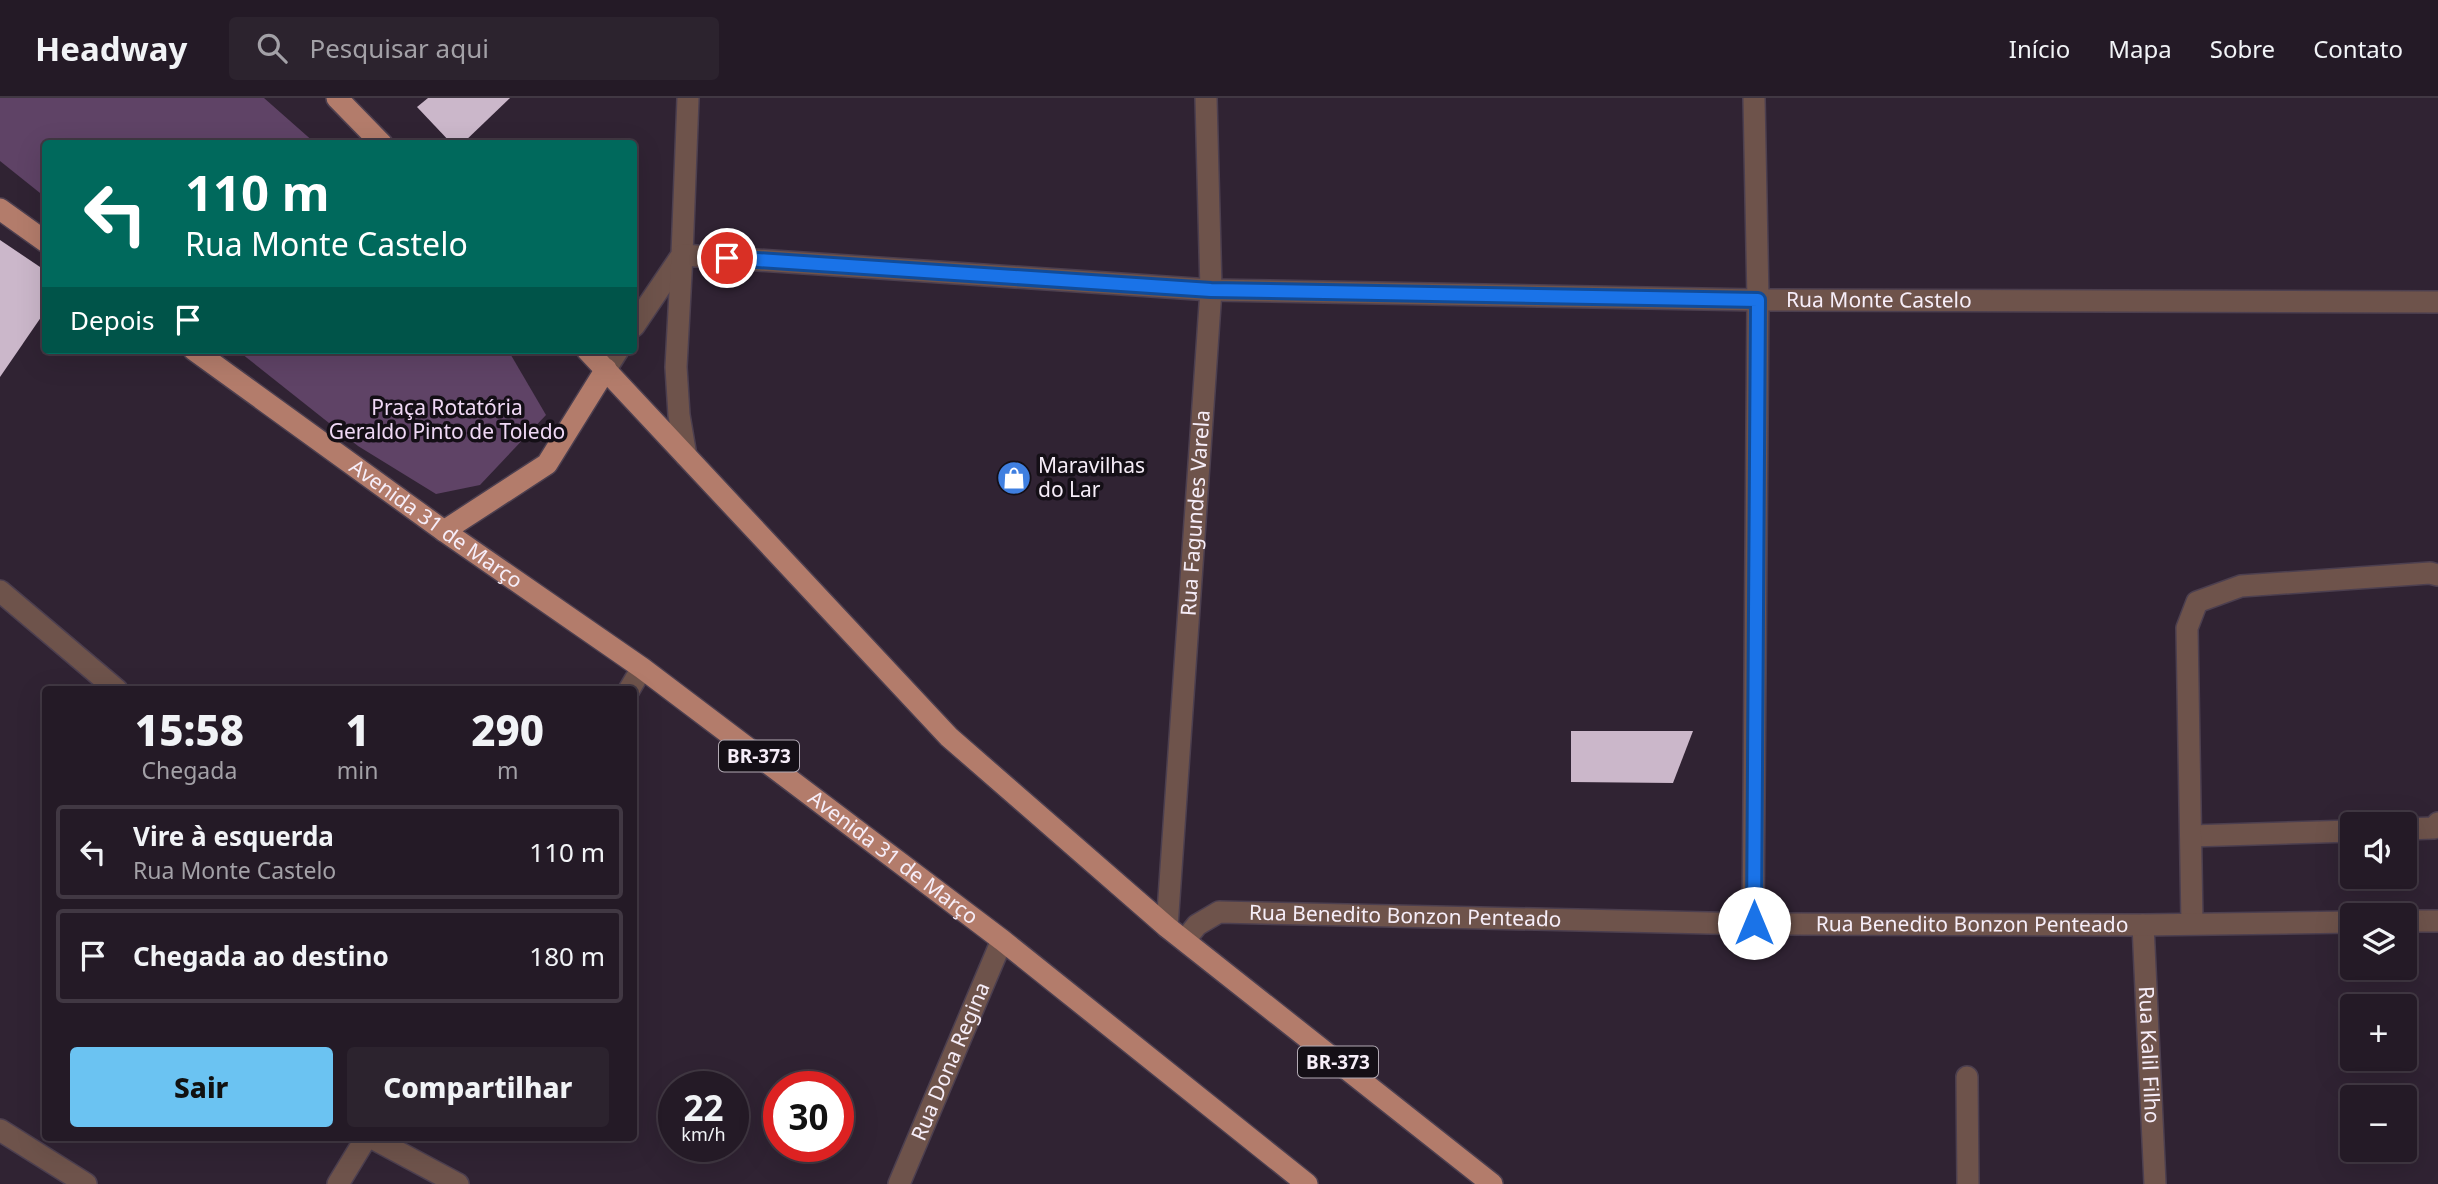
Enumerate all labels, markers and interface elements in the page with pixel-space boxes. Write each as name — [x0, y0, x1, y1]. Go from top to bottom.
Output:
search box — [229, 17, 719, 80]
text: Headway — [35, 26, 187, 71]
icon: search — [253, 29, 291, 67]
text: Pesquisar aqui — [309, 30, 489, 66]
text: Início — [2009, 32, 2070, 65]
text: Mapa — [2108, 32, 2172, 65]
text: Sobre — [2210, 32, 2275, 65]
text: Contato — [2313, 32, 2403, 65]
text: 110 m — [185, 159, 330, 225]
icon: left — [70, 168, 161, 259]
text: Rua Monte Castelo — [185, 222, 468, 265]
pin — [697, 228, 757, 288]
icon: arrive — [708, 239, 746, 277]
street label: Rua Monte Castelo — [1786, 285, 1972, 314]
icon: arrive — [169, 301, 207, 339]
text: Depois — [70, 302, 155, 338]
park label: Praça Rotatória Geraldo Pinto de Toledo — [329, 393, 565, 445]
street label: Rua Fagundes Varela — [1174, 409, 1216, 617]
place label: Maravilhas do Lar — [1038, 451, 1145, 503]
street label: Avenida 31 de Março — [344, 452, 529, 594]
shop icon: Maravilhas do Lar — [995, 459, 1033, 497]
text: 15:58 — [135, 701, 244, 758]
text: 1 — [345, 701, 370, 758]
text: 290 — [471, 701, 544, 758]
road number: BR-373 — [719, 740, 799, 772]
text: Chegada — [141, 754, 237, 786]
text: min — [337, 754, 378, 786]
text: m — [497, 754, 518, 786]
street label: Avenida 31 de Março — [803, 784, 984, 930]
map controls — [2340, 812, 2417, 1162]
button: sound — [2340, 812, 2417, 889]
text: Vire à esquerda — [133, 818, 334, 854]
icon: left — [74, 833, 112, 871]
text: 110 m — [529, 834, 605, 870]
text: Rua Monte Castelo — [133, 854, 336, 886]
position arrow — [1717, 886, 1791, 960]
street label: Rua Benedito Bonzon Penteado — [1249, 898, 1562, 933]
button: layers — [2340, 903, 2417, 980]
street label: Rua Benedito Bonzon Penteado — [1816, 909, 2128, 938]
icon: arrive — [74, 937, 112, 975]
text: Chegada ao destino — [133, 938, 389, 974]
text: 180 m — [529, 938, 605, 974]
street label: Rua Dona Regina — [904, 978, 996, 1145]
street label: Rua Kalil Filho — [2133, 986, 2167, 1124]
button: + — [2340, 994, 2417, 1071]
road number: BR-373 — [1298, 1046, 1378, 1078]
button: Sair — [70, 1047, 333, 1127]
button: Compartilhar — [347, 1047, 609, 1127]
speed limit sign: 30 — [763, 1071, 854, 1162]
text: 22 — [683, 1084, 724, 1131]
button: − — [2340, 1085, 2417, 1162]
text: km/h — [681, 1122, 726, 1146]

